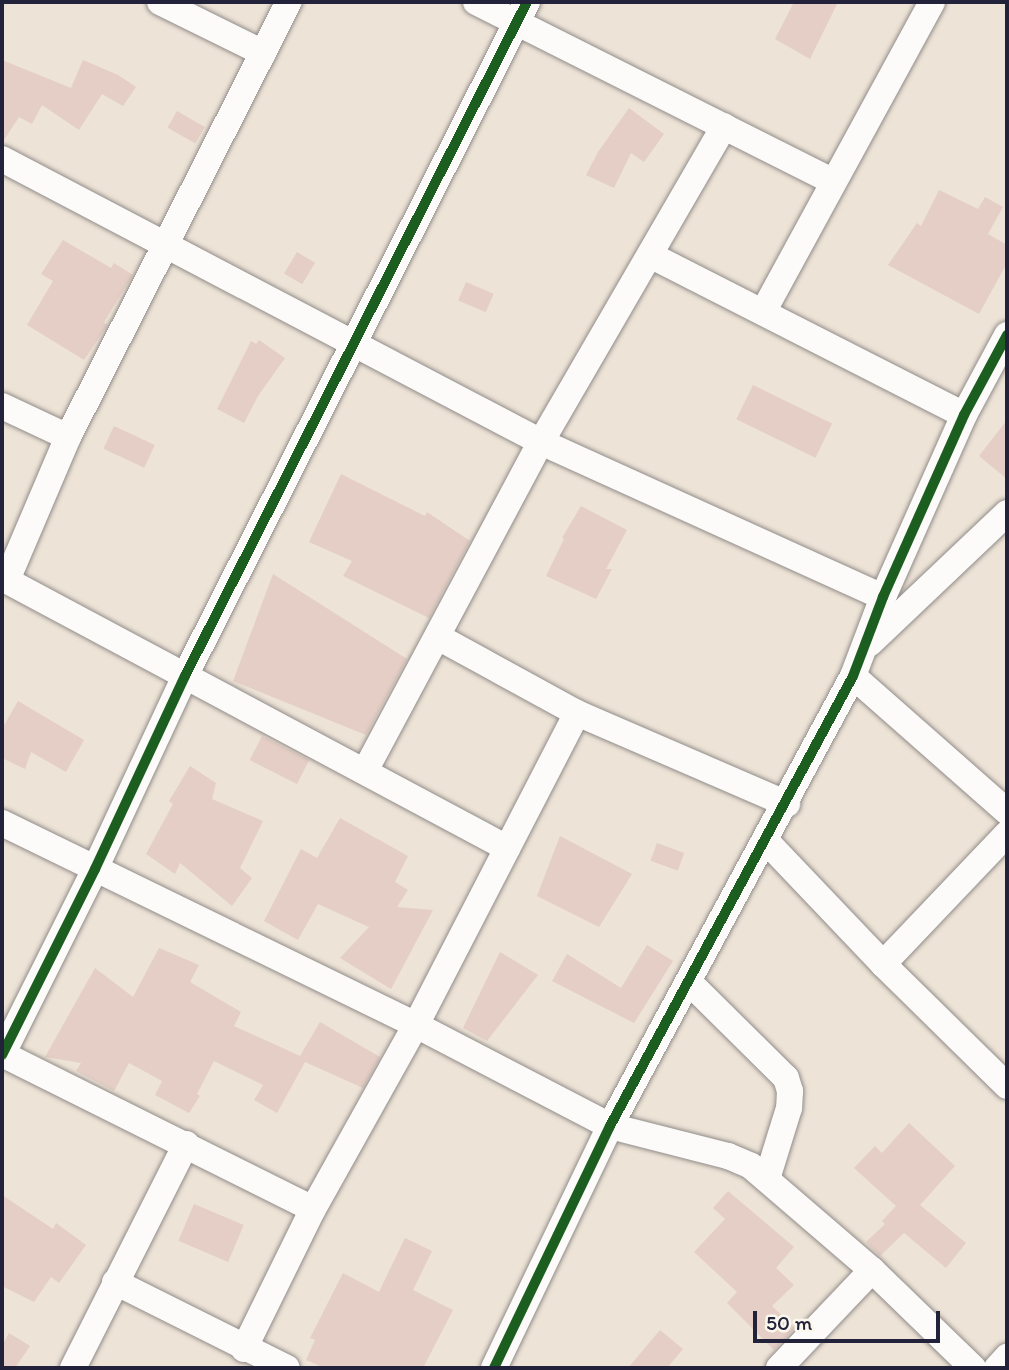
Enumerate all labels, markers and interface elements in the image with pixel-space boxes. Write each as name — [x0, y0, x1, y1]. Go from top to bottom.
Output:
scale bar — [757, 1296, 944, 1340]
text: 50 m — [766, 1310, 812, 1335]

